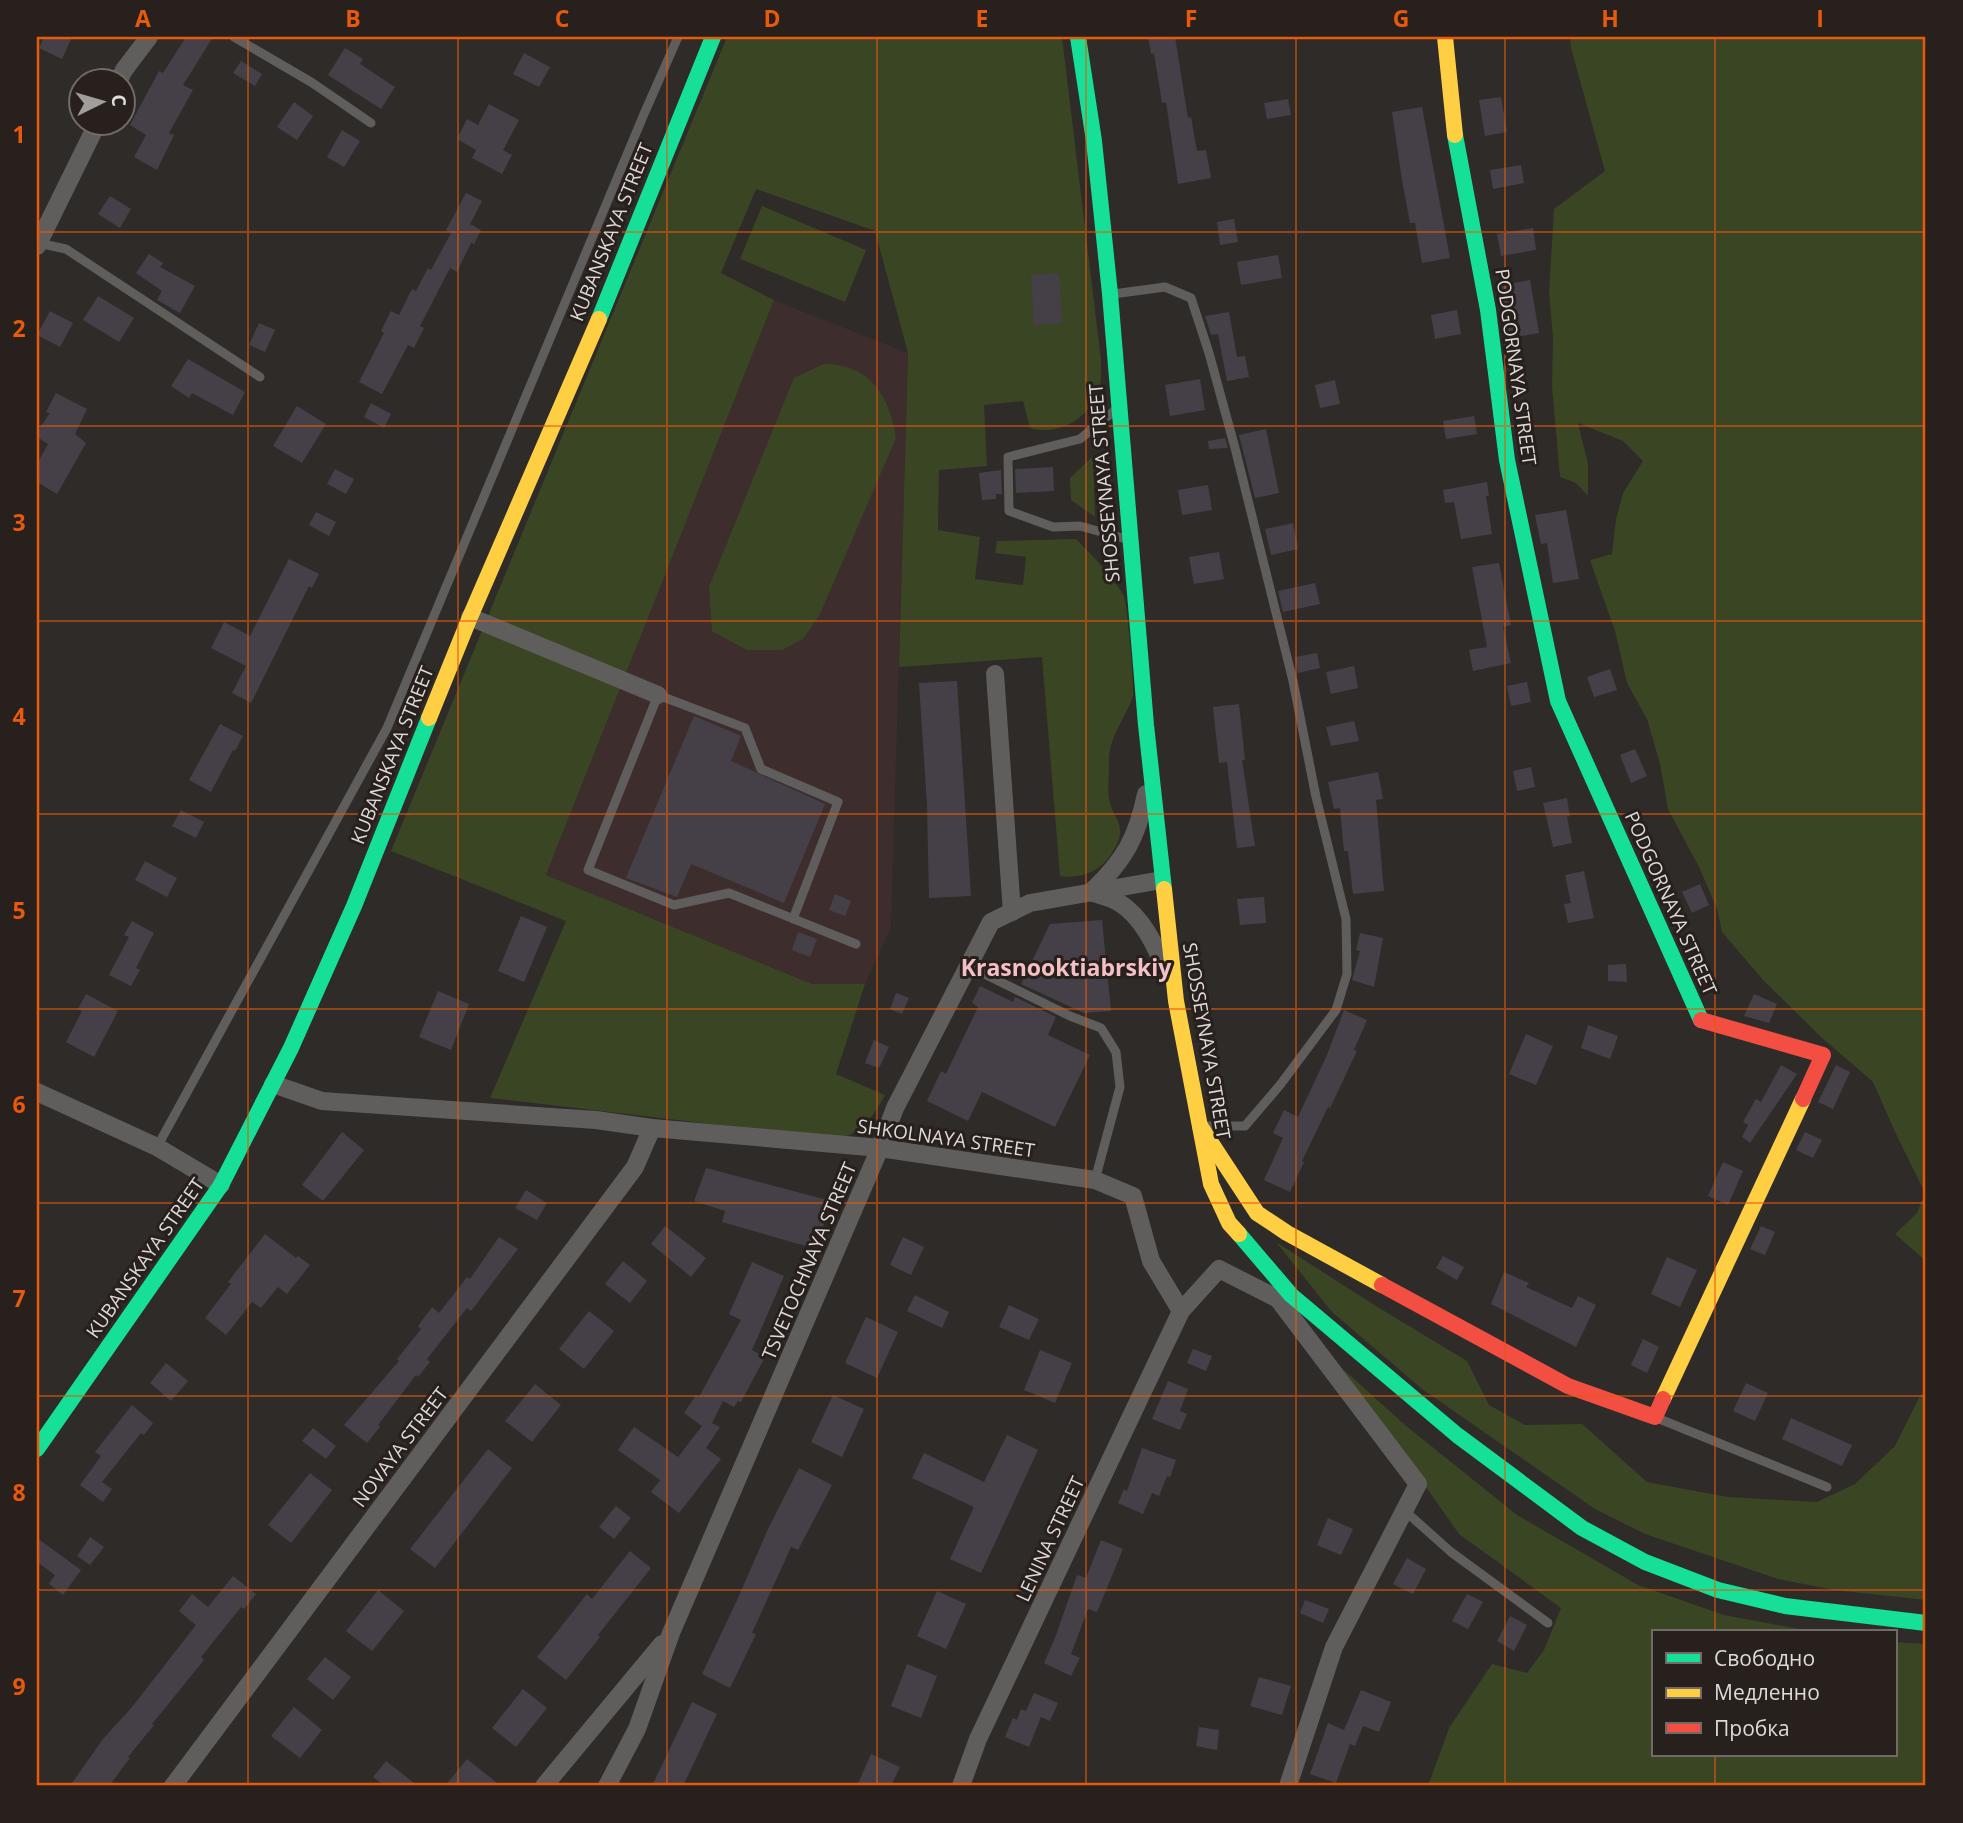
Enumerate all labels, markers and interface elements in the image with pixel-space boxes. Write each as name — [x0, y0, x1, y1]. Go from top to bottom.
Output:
text: A — [135, 2, 151, 34]
text: B — [345, 2, 361, 34]
text: C — [555, 2, 569, 34]
text: D — [763, 2, 781, 34]
text: E — [976, 2, 988, 34]
text: F — [1185, 2, 1197, 34]
text: G — [1393, 2, 1409, 34]
text: H — [1601, 2, 1619, 34]
text: I — [1816, 2, 1824, 34]
north arrow — [66, 66, 136, 136]
text: С — [105, 93, 132, 108]
text: 1 — [12, 118, 26, 150]
street label: KUBANSKAYA STREET — [563, 139, 659, 325]
street label: PODGORNAYA STREET — [1489, 267, 1543, 468]
text: 2 — [12, 312, 26, 344]
street label: SHOSSEYNAYA STREET — [1082, 382, 1126, 583]
text: 3 — [12, 506, 26, 538]
street label: KUBANSKAYA STREET — [344, 662, 440, 848]
text: 4 — [12, 700, 26, 732]
street label: PODGORNAYA STREET — [1619, 807, 1723, 999]
text: 5 — [12, 894, 26, 926]
street label: SHOSSEYNAYA STREET — [1177, 941, 1237, 1142]
district label: Krasnooktiabrskiy — [961, 951, 1172, 983]
text: 6 — [12, 1088, 26, 1120]
street label: SHKOLNAYA STREET — [856, 1113, 1037, 1163]
street label: TSVETOCHNAYA STREET — [756, 1158, 863, 1364]
street label: KUBANSKAYA STREET — [80, 1172, 210, 1343]
text: 7 — [12, 1282, 26, 1314]
street label: NOVAYA STREET — [346, 1381, 454, 1512]
street label: LENINA STREET — [1010, 1472, 1091, 1606]
text: 8 — [12, 1476, 26, 1508]
legend — [1652, 1630, 1896, 1756]
text: Свободно — [1714, 1644, 1815, 1672]
text: 9 — [12, 1670, 26, 1702]
text: Медленно — [1714, 1678, 1820, 1706]
text: Пробка — [1714, 1714, 1790, 1742]

